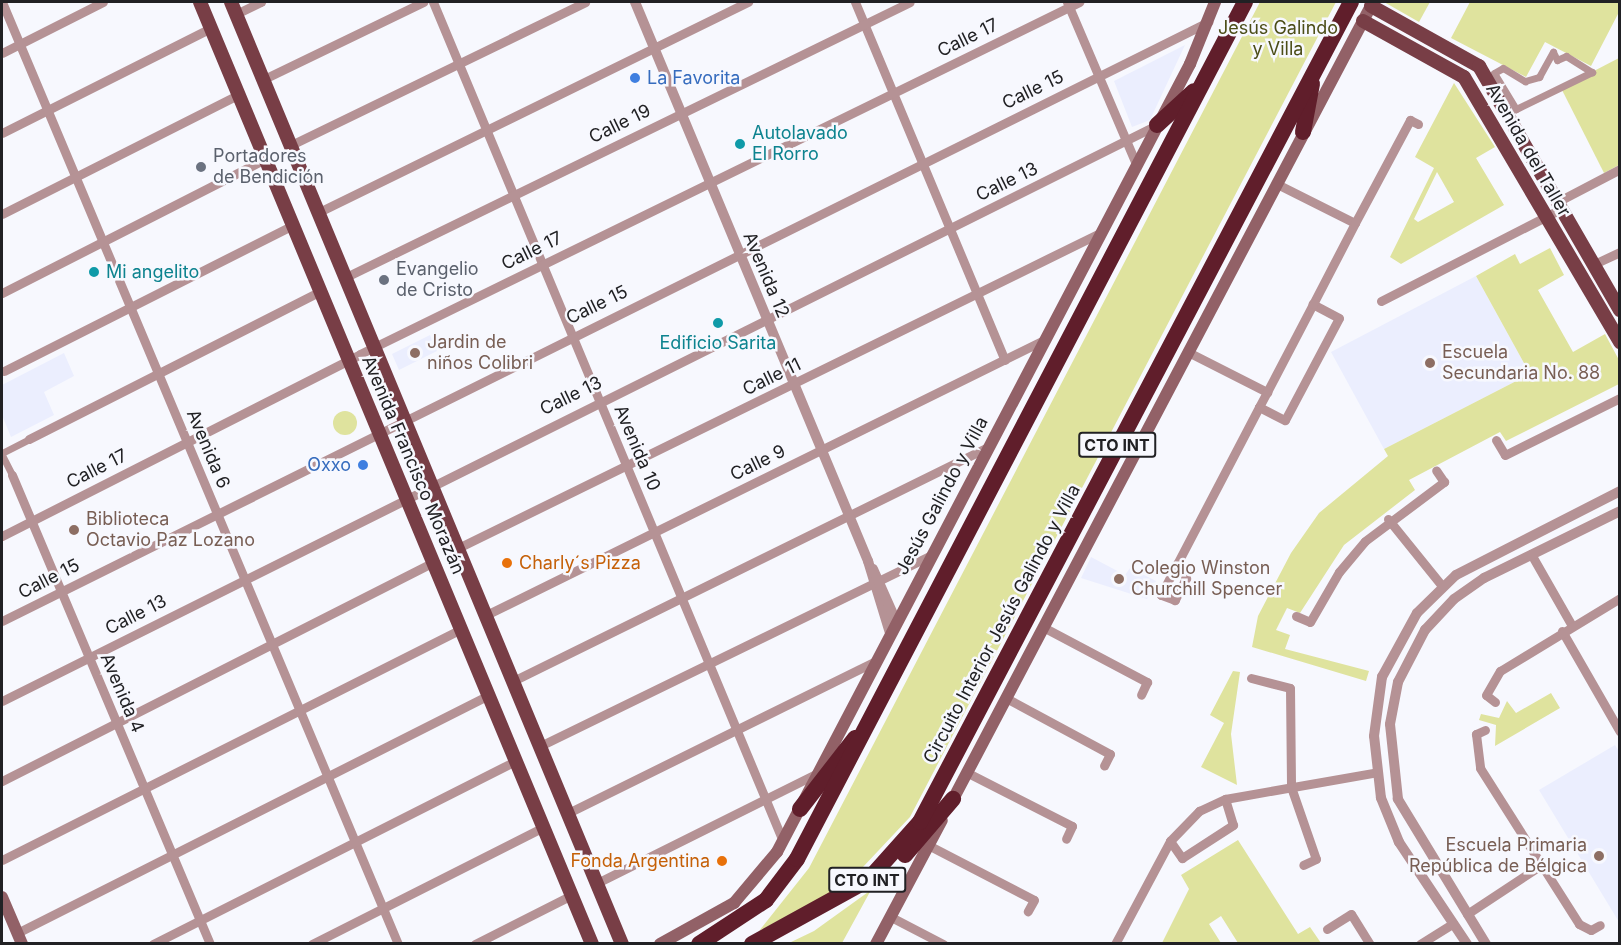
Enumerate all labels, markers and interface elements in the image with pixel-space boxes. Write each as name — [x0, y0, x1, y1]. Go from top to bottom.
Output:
street label: Calle 17 — [934, 14, 1002, 62]
park label: Jesús Galindo y Villa — [1218, 18, 1338, 60]
street label: Calle 15 — [999, 66, 1067, 114]
place label: La Favorita — [647, 67, 740, 89]
marker: La Favorita — [628, 71, 642, 85]
street label: Avenida del Taller — [1481, 80, 1575, 220]
street label: Calle 19 — [586, 100, 654, 148]
place label: Autolavado El Rorro — [752, 123, 848, 166]
marker: Autolavado El Rorro — [733, 137, 747, 151]
place label: Portadores de Bendición — [213, 146, 324, 188]
street label: Calle 13 — [973, 158, 1041, 206]
marker: Portadores de Bendición — [194, 160, 208, 174]
street label: Calle 17 — [498, 227, 566, 275]
street label: Avenida 12 — [738, 229, 794, 321]
place label: Evangelio de Cristo — [396, 259, 479, 302]
place label: Mi angelito — [106, 261, 199, 283]
marker: Mi angelito — [87, 265, 101, 279]
marker: Evangelio de Cristo — [377, 273, 391, 287]
street label: Calle 15 — [563, 281, 631, 329]
marker: Edificio Sarita — [711, 316, 725, 330]
place label: Jardin de niños Colibri — [427, 332, 533, 374]
place label: Edificio Sarita — [660, 332, 776, 354]
place label: Escuela Secundaria No. 88 — [1442, 342, 1600, 385]
marker: Jardin de niños Colibri — [408, 346, 422, 360]
street label: Avenida Francisco Morazán — [357, 353, 469, 577]
street label: Calle 11 — [739, 354, 805, 400]
marker: Escuela Secundaria No. 88 — [1423, 356, 1437, 370]
street label: Calle 13 — [537, 372, 605, 420]
street label: Avenida 10 — [609, 402, 665, 494]
street label: Avenida 6 — [182, 406, 234, 492]
street label: Jesús Galindo y Villa — [891, 413, 993, 579]
road number: CTO INT — [1078, 432, 1156, 458]
street label: Calle 9 — [727, 440, 789, 486]
street label: Calle 17 — [63, 445, 131, 493]
place label: Oxxo — [307, 454, 351, 476]
marker: Oxxo — [356, 458, 370, 472]
street label: Circuito Interior Jesús Galindo y Villa — [919, 481, 1085, 767]
place label: Biblioteca Octavio Paz Lozano — [86, 509, 255, 552]
marker: Biblioteca Octavio Paz Lozano — [67, 523, 81, 537]
place label: Charly´s Pizza — [519, 552, 641, 574]
street label: Calle 15 — [15, 554, 83, 604]
marker: Charly´s Pizza — [500, 556, 514, 570]
place label: Colegio Winston Churchill Spencer — [1131, 558, 1282, 600]
marker: Colegio Winston Churchill Spencer — [1112, 572, 1126, 586]
street label: Calle 13 — [102, 590, 170, 640]
street label: Avenida 4 — [96, 650, 148, 736]
place label: Escuela Primaria República de Bélgica — [1409, 835, 1587, 878]
marker: Escuela Primaria República de Bélgica — [1592, 849, 1606, 863]
place label: Fonda Argentina — [570, 850, 710, 872]
marker: Fonda Argentina — [715, 854, 729, 868]
road number: CTO INT — [828, 867, 906, 893]

